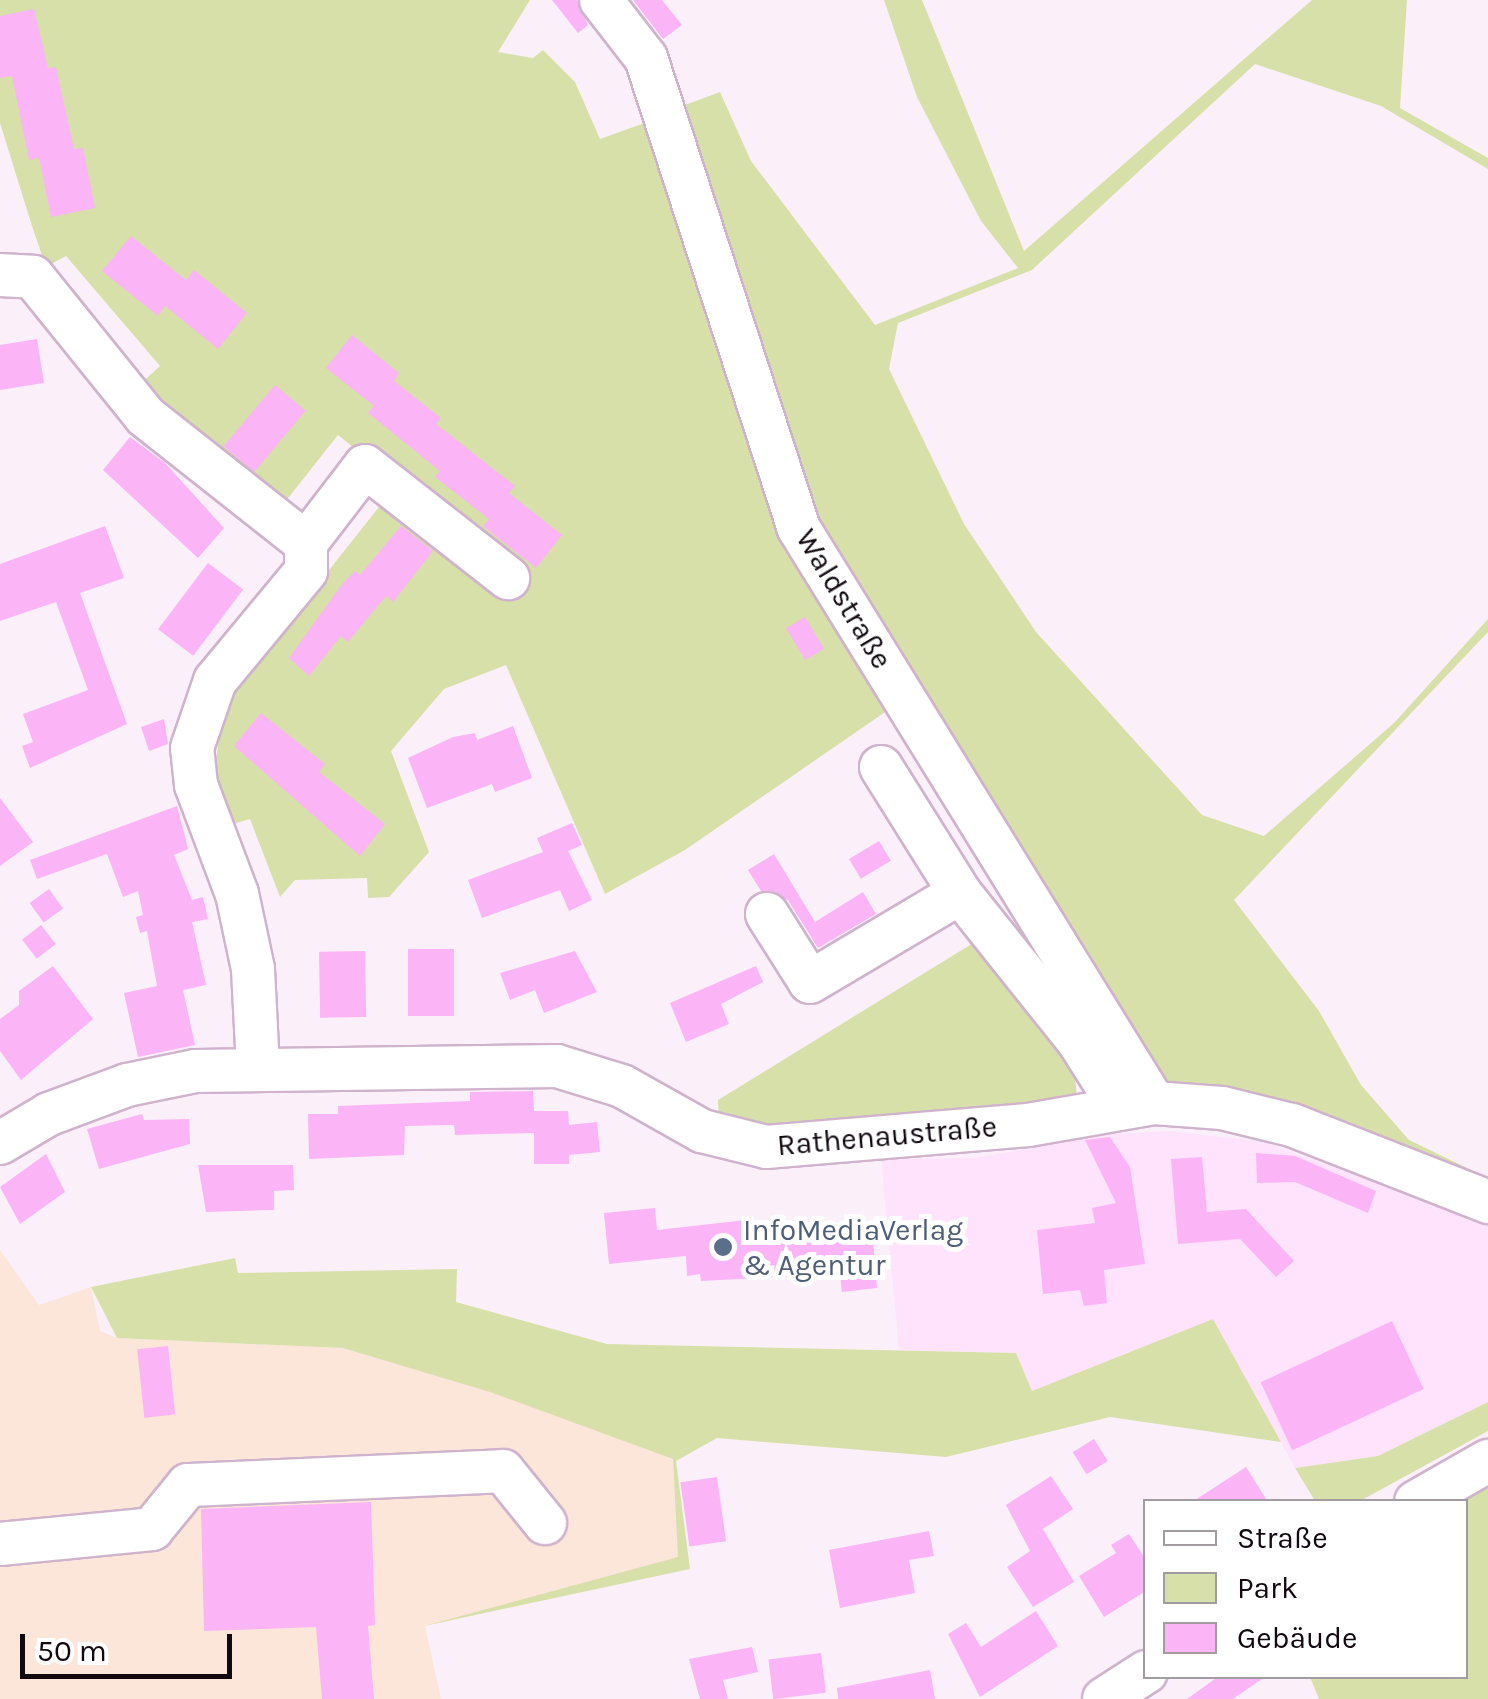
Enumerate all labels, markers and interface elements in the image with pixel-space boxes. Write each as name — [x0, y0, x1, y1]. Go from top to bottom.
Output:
street label: Waldstraße — [788, 523, 900, 675]
street label: Rathenaustraße — [776, 1108, 998, 1164]
place label: InfoMediaVerlag & Agentur — [743, 1212, 963, 1282]
marker: InfoMediaVerlag & Agentur — [712, 1236, 734, 1258]
legend — [1143, 1499, 1468, 1679]
text: Straße — [1237, 1520, 1328, 1556]
text: Park — [1237, 1570, 1298, 1606]
scale bar — [25, 1614, 238, 1676]
text: Gebäude — [1237, 1620, 1357, 1656]
text: 50 m — [37, 1633, 107, 1669]

